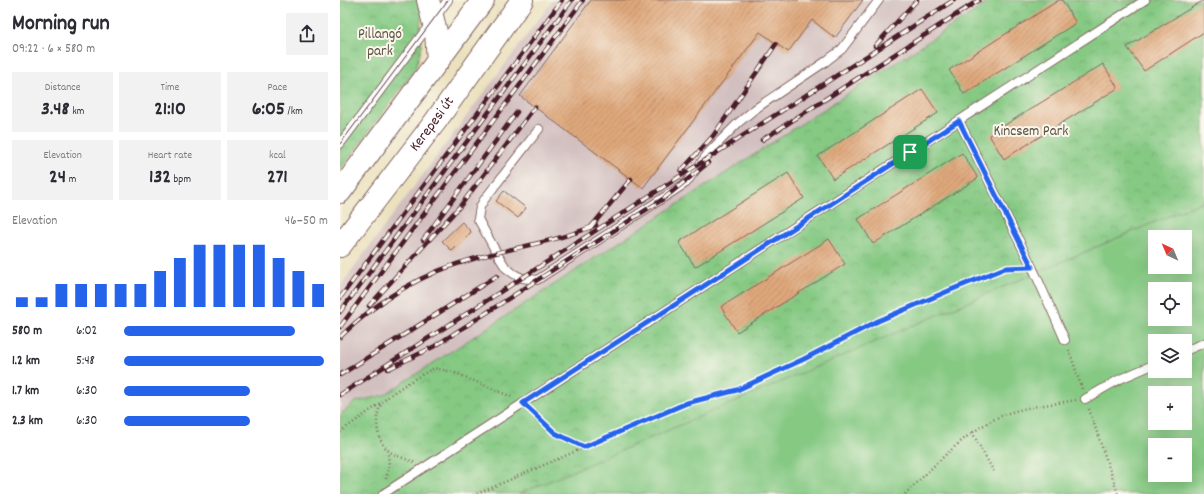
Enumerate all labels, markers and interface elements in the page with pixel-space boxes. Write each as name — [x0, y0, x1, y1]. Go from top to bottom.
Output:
text: Morning run — [12, 9, 110, 40]
button: share — [286, 13, 328, 55]
park label: Pillangó park — [358, 24, 402, 63]
text: 09:22 · 6 × 580 m — [12, 40, 95, 59]
text: Distance — [45, 80, 81, 96]
text: Time — [161, 80, 179, 96]
text: Pace — [268, 80, 287, 96]
street label: Kerepesi út — [405, 92, 461, 157]
text: 3.48 — [41, 96, 70, 124]
text: 21:10 — [154, 96, 186, 124]
text: 6:05 — [252, 96, 285, 124]
text: km — [70, 104, 84, 120]
text: /km — [285, 104, 303, 120]
park label: Kincsem Park — [994, 121, 1068, 143]
pin — [893, 135, 927, 169]
icon: arrive — [899, 141, 921, 163]
text: Elevation — [44, 148, 82, 164]
text: Heart rate — [148, 148, 192, 164]
text: kcal — [269, 148, 286, 164]
text: 24 — [49, 164, 66, 192]
text: 132 — [149, 164, 171, 192]
text: 271 — [267, 164, 288, 192]
text: m — [66, 172, 76, 188]
text: bpm — [171, 172, 191, 188]
text: Elevation — [12, 212, 57, 231]
text: 46–50 m — [285, 212, 328, 231]
north arrow — [1148, 230, 1192, 274]
map controls — [1148, 230, 1192, 482]
button: locate — [1148, 282, 1192, 326]
text: 580 m — [12, 322, 42, 341]
text: 6:02 — [76, 322, 97, 341]
button: layers — [1148, 334, 1192, 378]
text: 1.2 km — [12, 352, 40, 371]
text: 5:48 — [76, 352, 95, 371]
text: 1.7 km — [12, 382, 39, 401]
text: 6:30 — [76, 382, 97, 401]
button: + — [1148, 386, 1192, 430]
text: 2.3 km — [12, 412, 43, 431]
text: 6:30 — [76, 412, 97, 431]
button: − — [1148, 438, 1192, 482]

